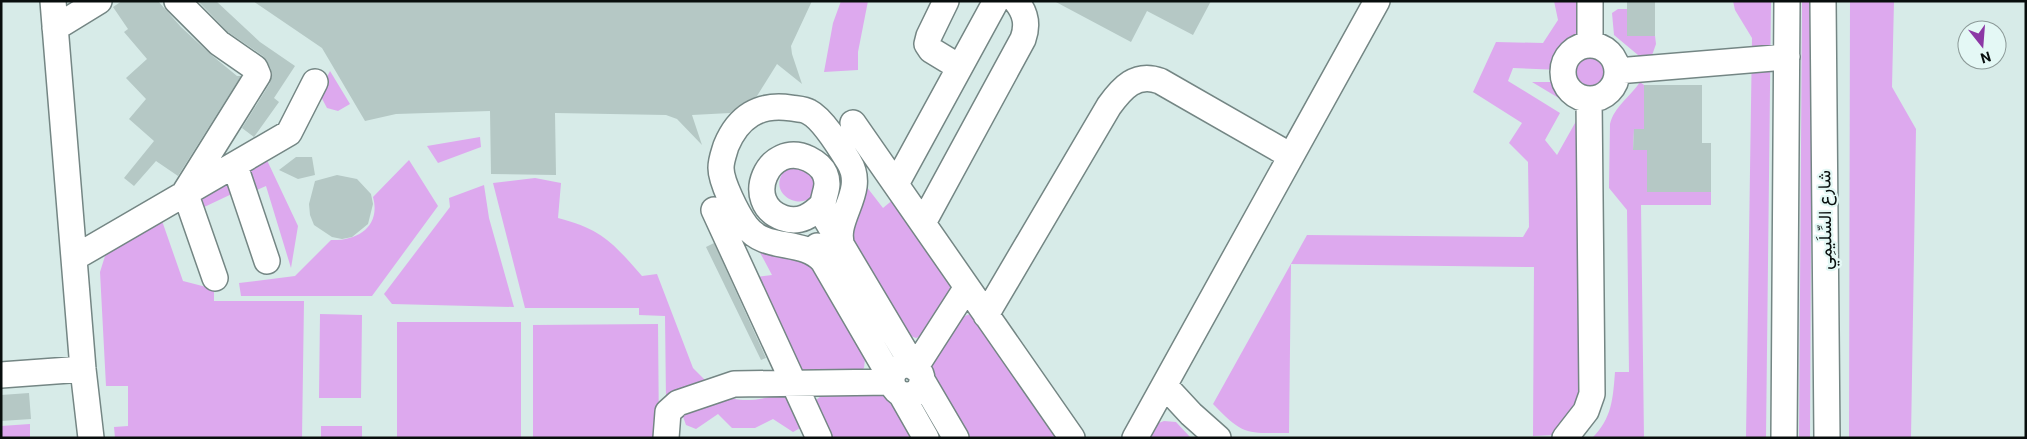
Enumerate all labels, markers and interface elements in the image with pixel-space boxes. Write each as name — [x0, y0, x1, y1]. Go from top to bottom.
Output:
north arrow — [1957, 20, 2007, 70]
text: N — [1979, 48, 1993, 67]
street label: شارع السِّلَيمِي — [1813, 170, 1841, 270]

